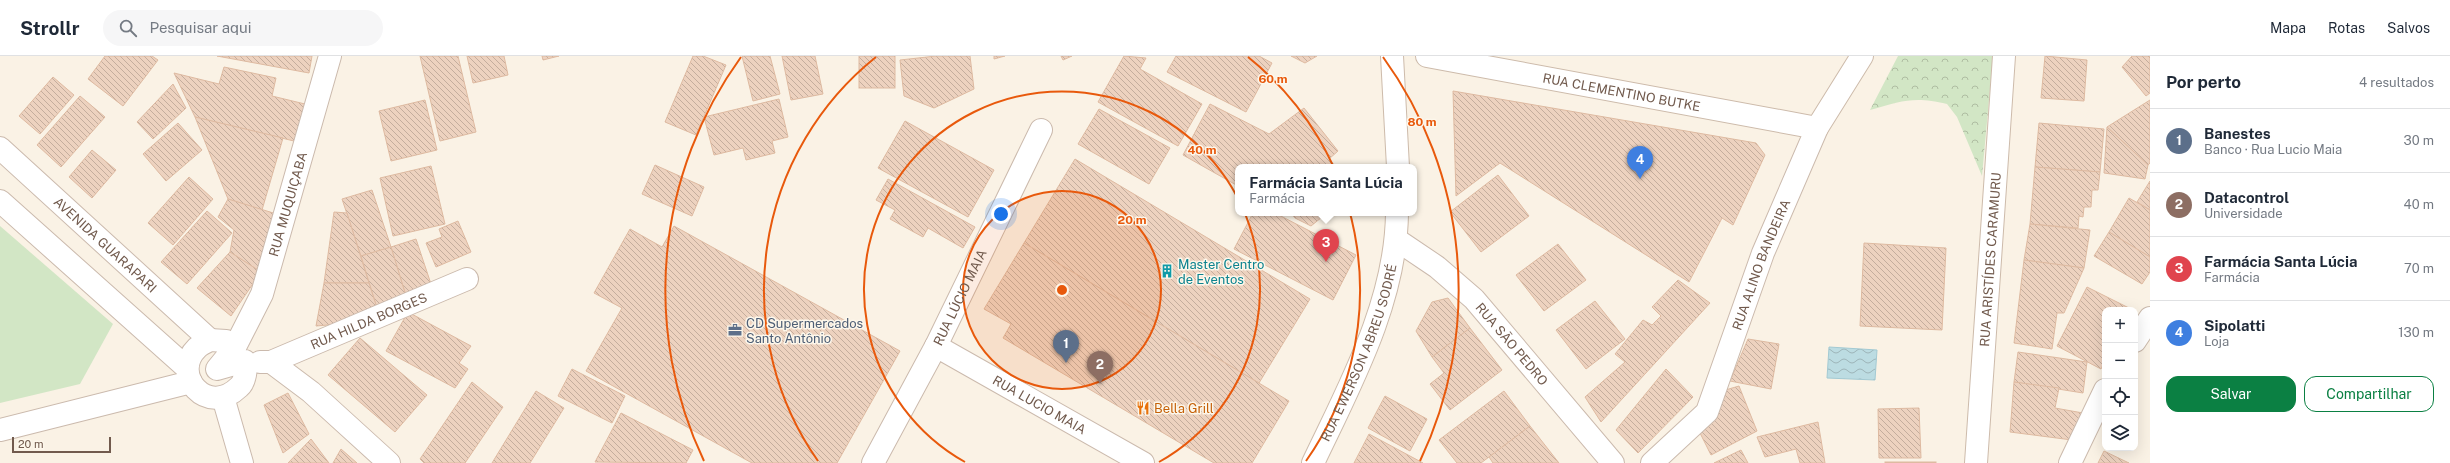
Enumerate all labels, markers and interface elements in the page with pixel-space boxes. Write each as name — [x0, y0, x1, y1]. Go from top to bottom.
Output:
search box — [103, 10, 383, 46]
text: Strollr — [20, 17, 79, 39]
icon: search — [117, 17, 139, 39]
text: Pesquisar aqui — [149, 19, 252, 36]
text: Mapa — [2270, 20, 2306, 36]
text: Rotas — [2328, 20, 2365, 36]
text: Salvos — [2387, 20, 2430, 36]
street label: RUA CLEMENTINO BUTKE — [1542, 70, 1702, 114]
text: 60 m — [1258, 72, 1288, 86]
text: Por perto — [2166, 72, 2241, 92]
text: 4 resultados — [2359, 75, 2434, 90]
text: 80 m — [1407, 115, 1437, 129]
text: Banestes — [2204, 125, 2271, 142]
text: 1 — [2176, 133, 2182, 148]
text: 30 m — [2404, 133, 2434, 148]
text: Banco · Rua Lucio Maia — [2204, 142, 2342, 157]
text: 40 m — [1187, 143, 1217, 157]
pin: 4 — [1627, 146, 1653, 179]
street label: RUA MUQUIÇABA — [266, 150, 310, 258]
popup — [1235, 164, 1417, 216]
street label: RUA ARISTÍDES CARAMURU — [1977, 172, 2003, 347]
text: Farmácia Santa Lúcia — [1249, 174, 1403, 191]
text: Datacontrol — [2204, 189, 2289, 206]
text: Farmácia — [1249, 191, 1305, 206]
street label: AVENIDA GUARAPARI — [51, 194, 160, 295]
street label: RUA ALINO BANDEIRA — [1729, 197, 1793, 332]
text: 2 — [2175, 197, 2183, 212]
text: 40 m — [2403, 197, 2434, 212]
your location — [991, 204, 1011, 224]
text: Universidade — [2204, 206, 2283, 221]
text: 20 m — [1118, 213, 1147, 227]
pin: 3 — [1313, 229, 1339, 262]
street label: RUA LÚCIO MAIA — [930, 247, 989, 348]
text: Farmácia Santa Lúcia — [2204, 253, 2358, 270]
place label: Master Centro de Eventos — [1178, 257, 1264, 287]
text: 3 — [2175, 261, 2183, 276]
text: 70 m — [2404, 261, 2434, 276]
street label: RUA EWERSON ABREU SODRÉ — [1317, 262, 1399, 444]
building icon: Master Centro de Eventos — [1159, 263, 1175, 279]
text: Farmácia — [2204, 270, 2260, 285]
centre of rings — [1055, 283, 1069, 297]
street label: RUA HILDA BORGES — [308, 289, 429, 352]
street label: RUA SÃO PEDRO — [1473, 300, 1551, 388]
map controls — [2102, 307, 2138, 451]
button: + — [2102, 307, 2138, 343]
place label: CD Supermercados Santo Antônio — [746, 316, 863, 346]
text: Sipolatti — [2204, 317, 2265, 334]
office icon: CD Supermercados Santo Antônio — [727, 322, 743, 338]
text: 4 — [2175, 325, 2183, 340]
text: 130 m — [2398, 325, 2434, 340]
pin: 1 — [1053, 330, 1079, 363]
text: Loja — [2204, 334, 2229, 349]
button: − — [2102, 343, 2138, 379]
pin: 2 — [1087, 351, 1113, 384]
street label: RUA LUCIO MAIA — [990, 372, 1089, 437]
button: Salvar — [2166, 376, 2296, 412]
button: Compartilhar — [2304, 376, 2434, 412]
button: locate — [2102, 379, 2138, 415]
restaurant icon: Bella Grill — [1135, 400, 1151, 416]
place label: Bella Grill — [1154, 401, 1214, 416]
button: layers — [2102, 415, 2138, 451]
scale bar — [12, 435, 111, 454]
text: 20 m — [18, 438, 43, 450]

